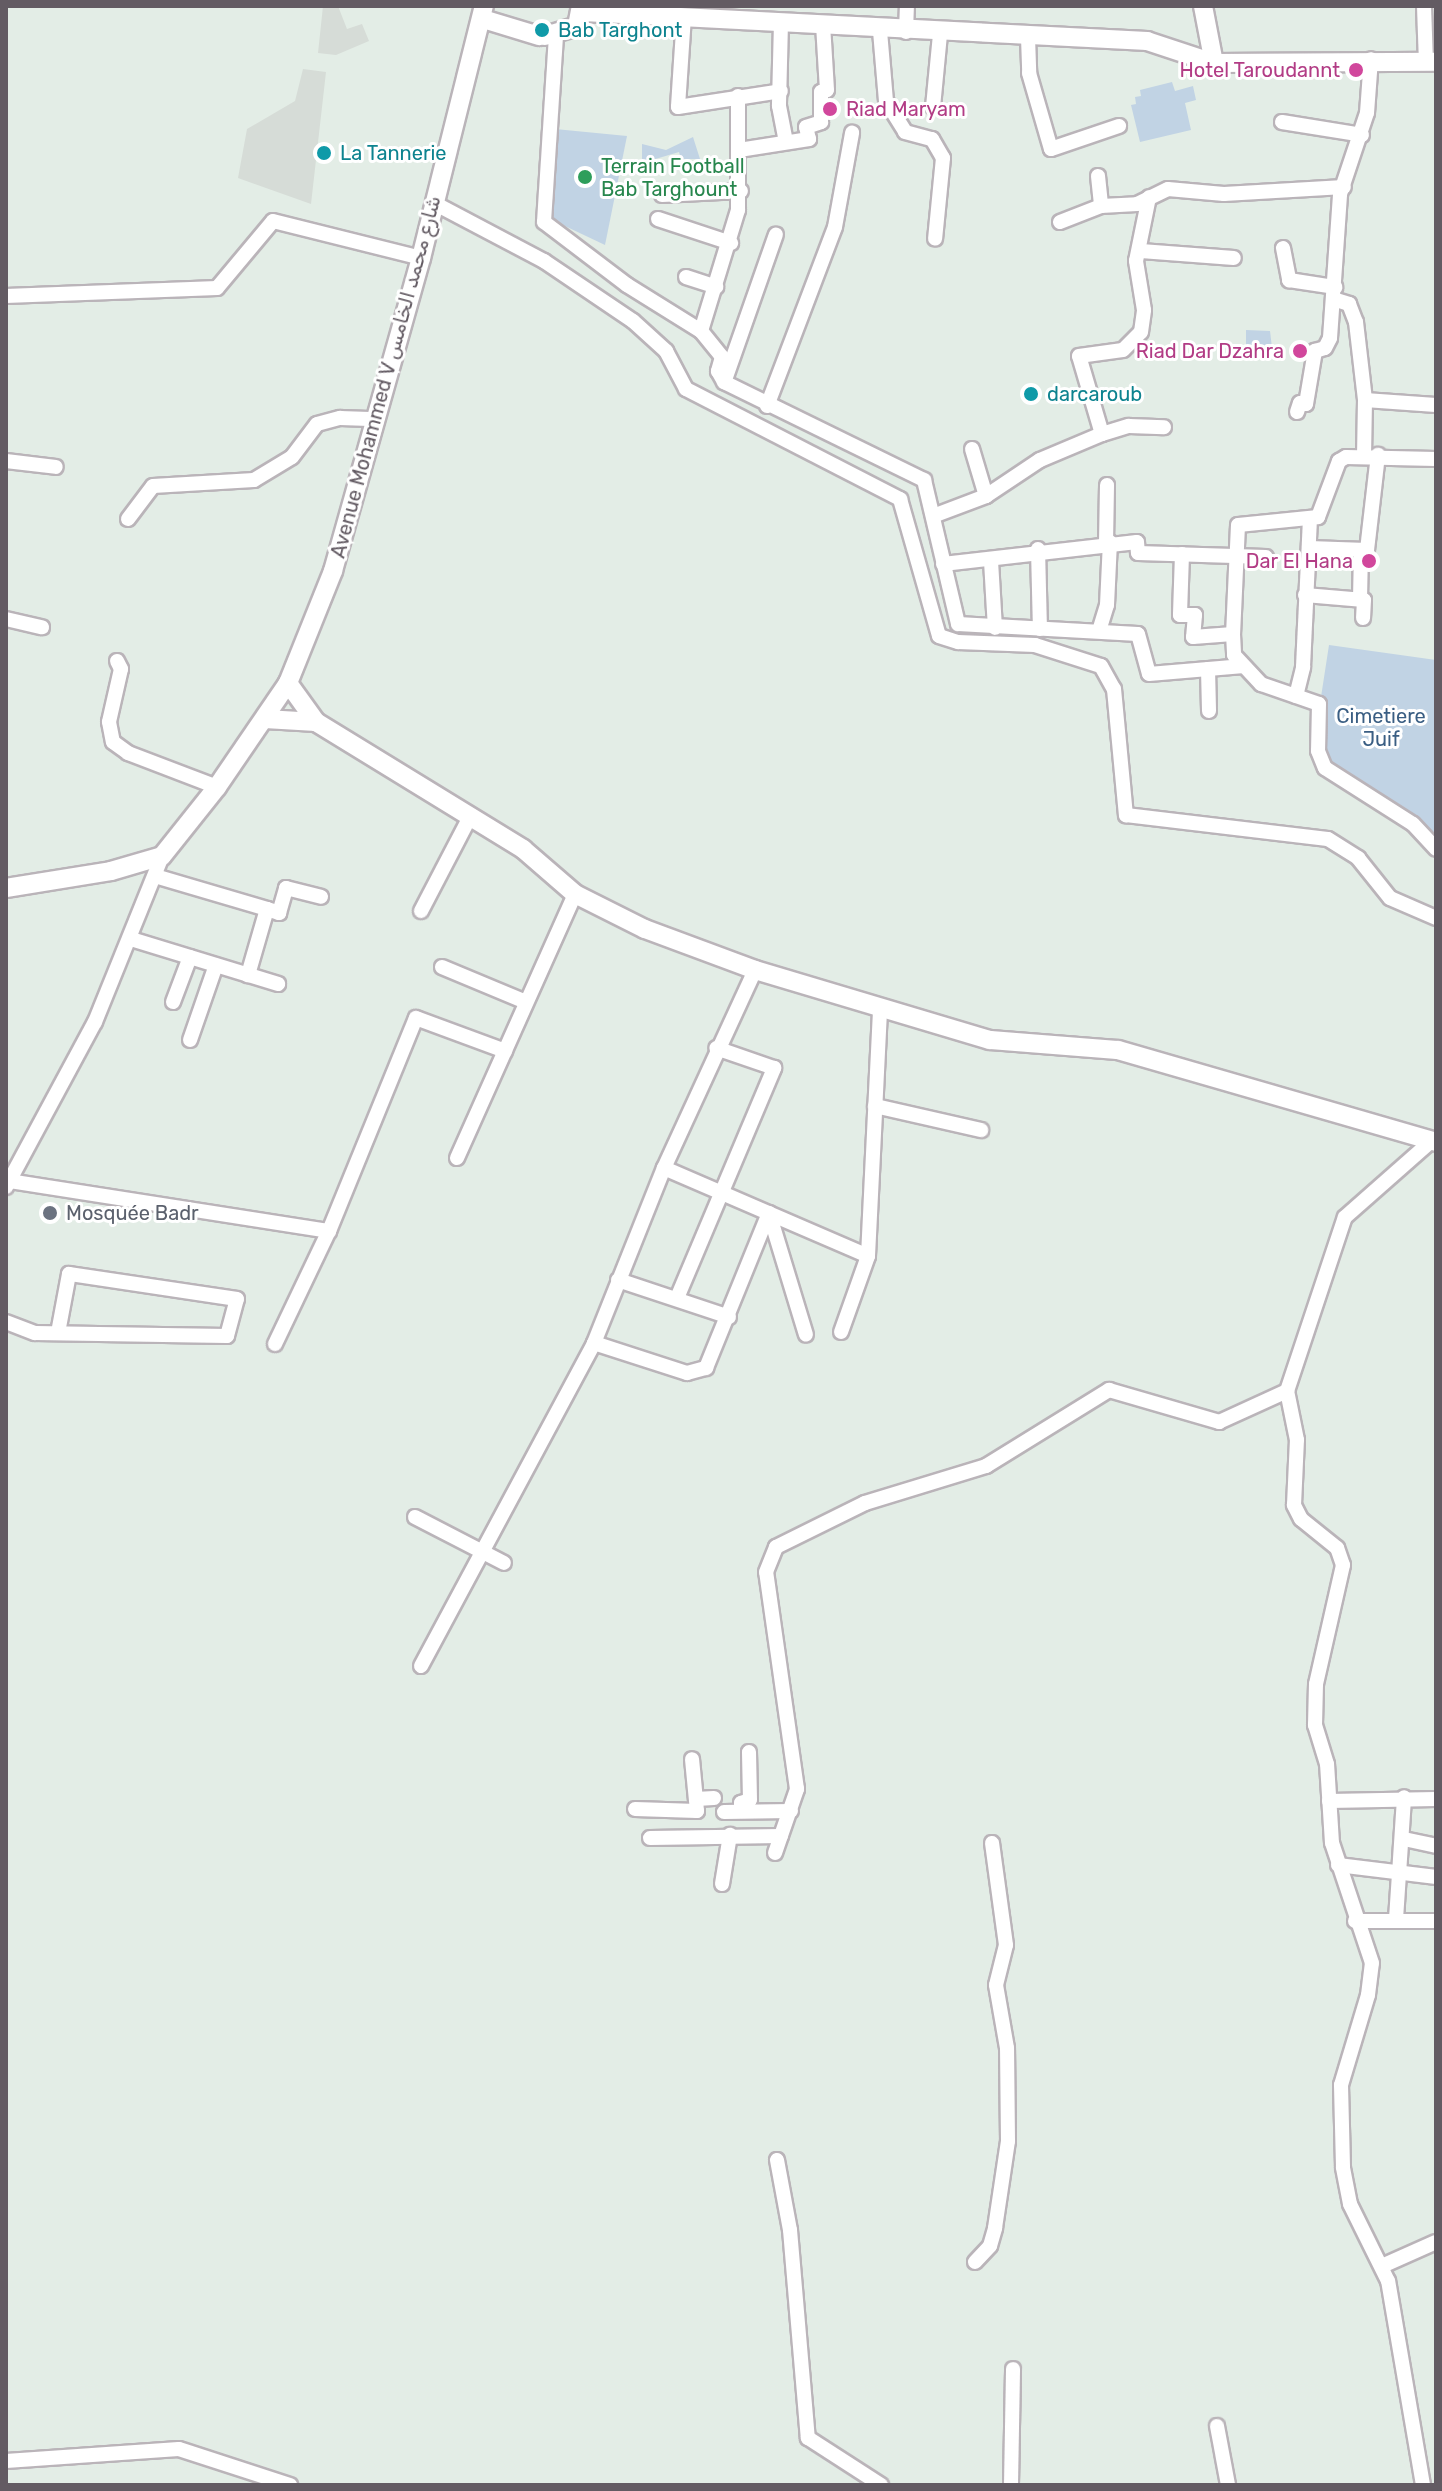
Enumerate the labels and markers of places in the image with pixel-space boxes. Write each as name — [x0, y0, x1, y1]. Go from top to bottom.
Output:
place label: Bab Targhont — [558, 18, 683, 42]
marker: Bab Targhont — [533, 21, 551, 39]
place label: Hotel Taroudannt — [1179, 58, 1340, 82]
marker: Hotel Taroudannt — [1347, 61, 1365, 79]
place label: Riad Maryam — [846, 97, 966, 121]
marker: Riad Maryam — [821, 100, 839, 118]
place label: La Tannerie — [340, 141, 447, 165]
marker: La Tannerie — [315, 144, 333, 162]
place label: Terrain Football Bab Targhount — [601, 154, 745, 201]
marker: Terrain Football Bab Targhount — [576, 168, 594, 186]
place label: Riad Dar Dzahra — [1135, 339, 1284, 363]
marker: Riad Dar Dzahra — [1291, 342, 1309, 360]
place label: darcaroub — [1047, 382, 1142, 406]
marker: darcaroub — [1022, 385, 1040, 403]
place label: Dar El Hana — [1245, 549, 1353, 573]
marker: Dar El Hana — [1360, 552, 1378, 570]
place label: Mosquée Badr — [66, 1201, 199, 1225]
marker: Mosquée Badr — [41, 1204, 59, 1222]

